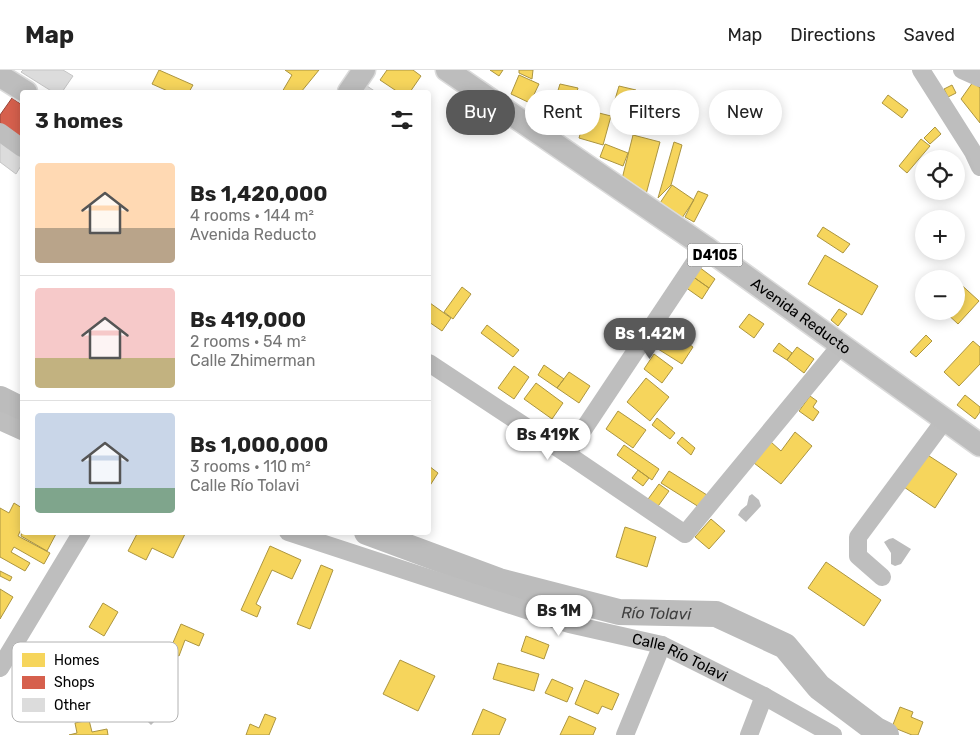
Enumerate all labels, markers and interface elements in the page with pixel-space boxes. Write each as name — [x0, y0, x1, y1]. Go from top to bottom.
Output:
text: Map — [25, 21, 74, 49]
text: Map — [727, 24, 762, 46]
text: Directions — [790, 24, 876, 46]
text: Saved — [904, 24, 955, 46]
chip: Buy — [446, 90, 515, 135]
chip: Rent — [525, 90, 600, 135]
chip: Filters — [610, 90, 699, 135]
chip: New — [709, 90, 782, 135]
icon: filters — [388, 106, 416, 134]
text: 3 homes — [35, 108, 123, 133]
map controls — [915, 150, 965, 320]
button: locate — [915, 150, 965, 200]
text: Bs 1,420,000 — [190, 181, 328, 206]
icon: home — [75, 183, 135, 243]
text: 4 rooms · 144 m² — [190, 206, 314, 225]
button: + — [915, 210, 965, 260]
text: Avenida Reducto — [190, 225, 316, 244]
road number: D4105 — [688, 244, 742, 266]
button: − — [915, 270, 965, 320]
street label: Avenida Reducto — [747, 274, 854, 358]
text: Bs 419,000 — [190, 307, 306, 332]
icon: home — [75, 308, 135, 368]
pin: Bs 1.42M — [598, 318, 702, 360]
text: Bs 1.42M — [615, 324, 685, 343]
text: 2 rooms · 54 m² — [190, 332, 306, 351]
text: Calle Zhimerman — [190, 351, 315, 370]
pin: Bs 419K — [502, 418, 594, 461]
text: Bs 419K — [517, 425, 579, 444]
text: Bs 1,000,000 — [190, 432, 328, 457]
icon: home — [75, 433, 135, 493]
text: 3 rooms · 110 m² — [190, 457, 311, 476]
text: Calle Río Tolavi — [190, 476, 299, 495]
pin: Bs 1M — [524, 594, 594, 637]
text: Bs 1M — [537, 601, 581, 620]
water label: Río Tolavi — [621, 603, 693, 623]
street label: Calle Río Tolavi — [630, 630, 731, 685]
legend — [12, 642, 178, 722]
text: Homes — [54, 652, 99, 669]
text: Shops — [54, 674, 95, 691]
text: Other — [54, 697, 91, 714]

